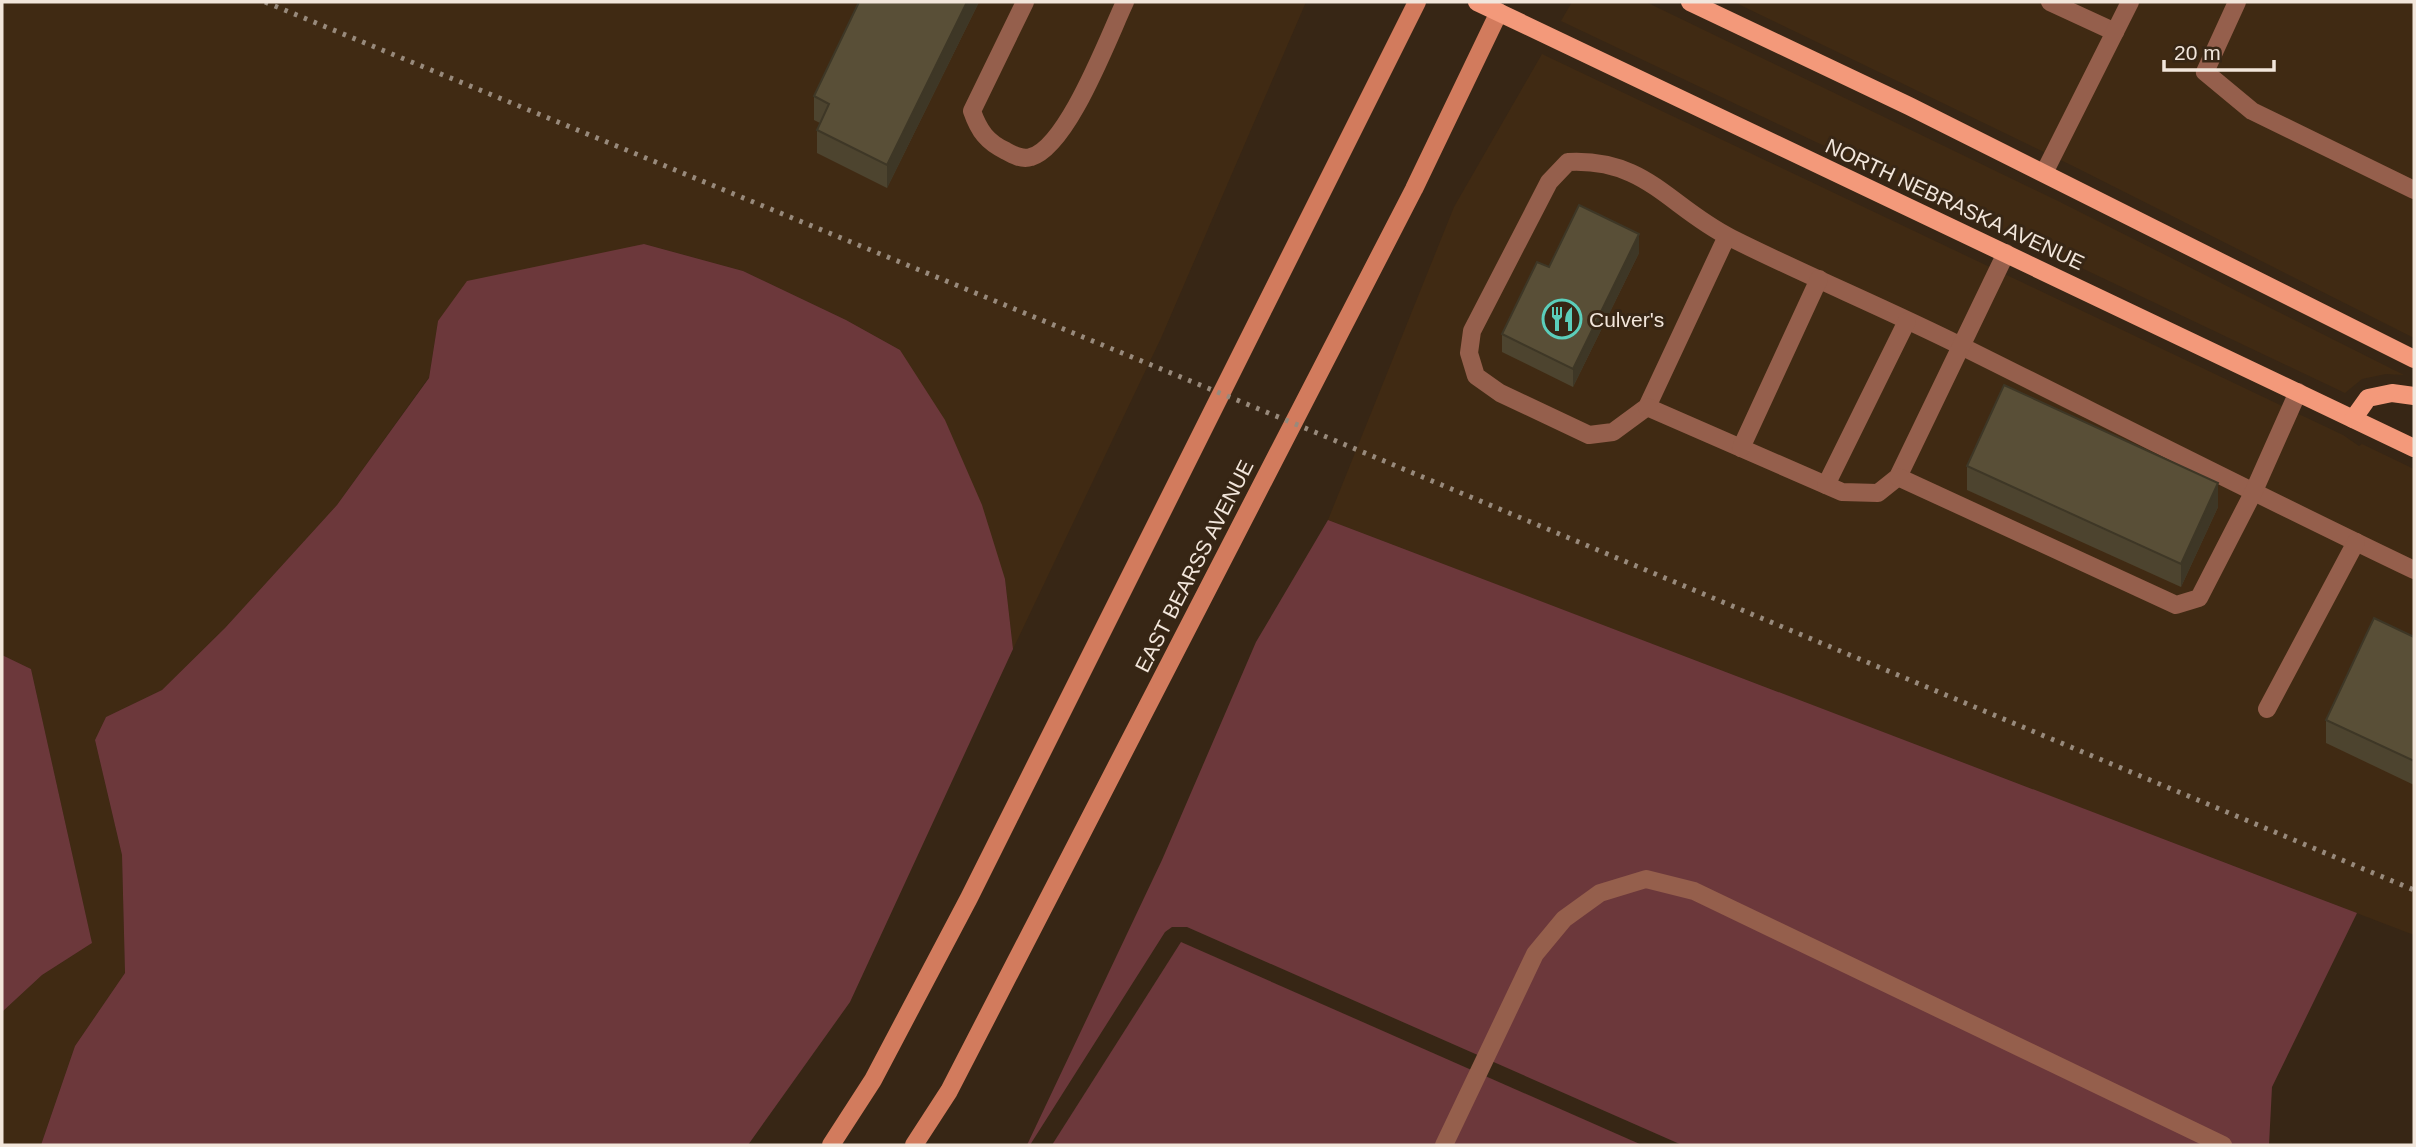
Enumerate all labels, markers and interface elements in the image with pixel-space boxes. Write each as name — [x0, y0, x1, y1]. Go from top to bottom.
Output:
scale bar — [2164, 28, 2274, 72]
text: 20 m — [2174, 41, 2221, 64]
street label: NORTH NEBRASKA AVENUE — [1822, 134, 2088, 274]
restaurant icon: Culver's — [1541, 298, 1583, 340]
place label: Culver's — [1589, 308, 1664, 331]
street label: EAST BEARSS AVENUE — [1130, 456, 1258, 676]

